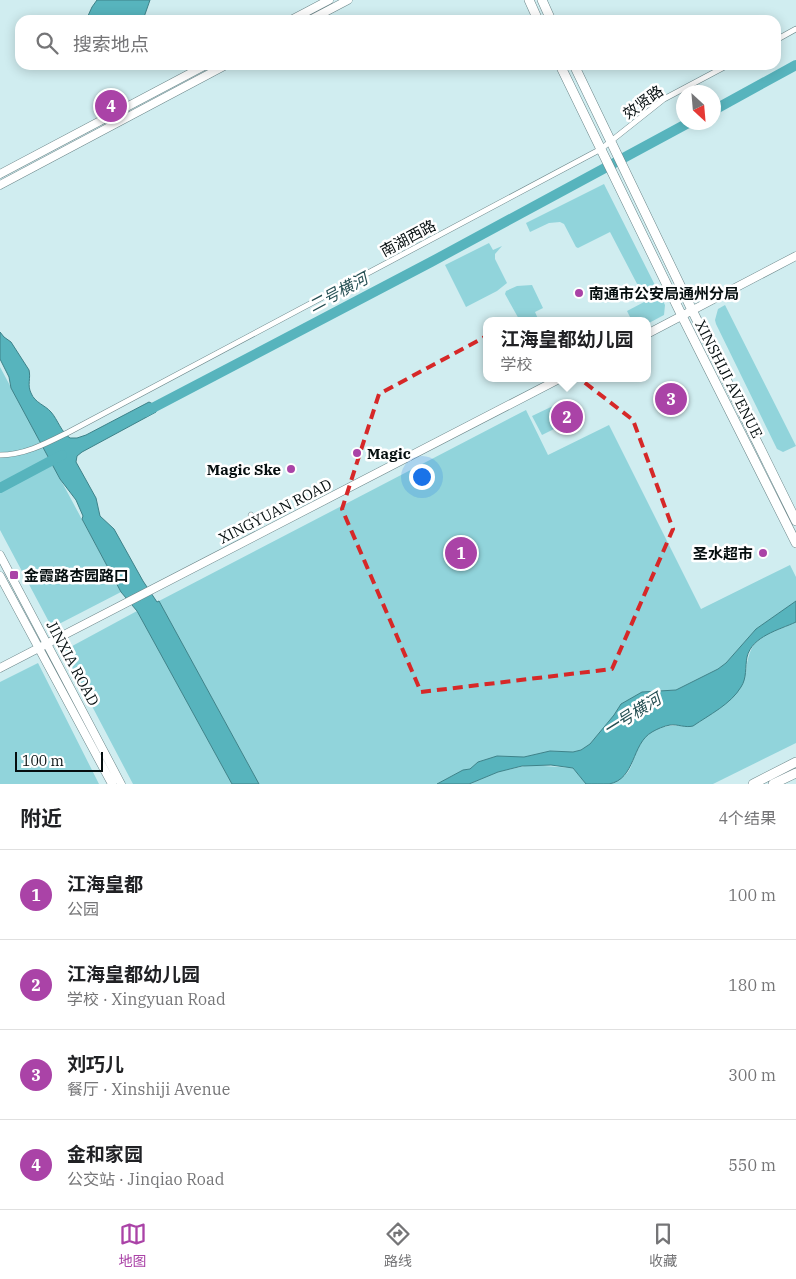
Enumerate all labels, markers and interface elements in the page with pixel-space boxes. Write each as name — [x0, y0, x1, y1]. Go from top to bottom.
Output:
search box — [15, 15, 781, 70]
icon: search — [33, 29, 61, 57]
text: 搜索地点 — [73, 32, 149, 56]
street label: 效贤路 — [619, 81, 667, 123]
north arrow — [676, 85, 721, 130]
pin: 4 — [95, 87, 127, 125]
street label: 南湖西路 — [377, 216, 439, 260]
water label: 二号横河 — [305, 267, 374, 316]
place label: 南通市公安局通州分局 — [589, 284, 739, 303]
marker: 南通市公安局通州分局 — [573, 287, 585, 299]
popup — [483, 317, 651, 382]
street label: XINSHIJI AVENUE — [691, 317, 767, 441]
text: 江海皇都幼儿园 — [500, 327, 634, 351]
text: 学校 — [500, 354, 533, 374]
pin: 3 — [655, 380, 687, 418]
pin: 2 — [551, 398, 583, 436]
place label: Magic — [367, 444, 411, 463]
marker: Magic — [351, 447, 363, 459]
place label: Magic Ske — [207, 460, 281, 479]
marker: Magic Ske — [285, 463, 297, 475]
your location — [409, 464, 435, 490]
street label: XINGYUAN ROAD — [215, 474, 335, 548]
pin: 1 — [445, 534, 477, 572]
place label: 圣水超市 — [693, 544, 753, 563]
marker: 圣水超市 — [757, 547, 769, 559]
place label: 金霞路杏园路口 — [24, 566, 129, 585]
marker: 金霞路杏园路口 — [8, 569, 20, 581]
street label: JINXIA ROAD — [43, 617, 103, 709]
water label: 一号横河 — [600, 687, 667, 739]
scale bar — [15, 749, 102, 772]
text: 100 m — [22, 752, 64, 770]
text: 附近 — [20, 804, 62, 832]
text: 4个结果 — [718, 808, 776, 828]
text: 江海皇都 — [67, 872, 143, 896]
text: 1 — [31, 885, 41, 905]
text: 100 m — [728, 885, 776, 905]
text: 公园 — [67, 899, 99, 919]
text: 江海皇都幼儿园 — [67, 962, 200, 986]
text: 2 — [31, 975, 41, 995]
text: 180 m — [728, 975, 776, 995]
text: 学校 · Xingyuan Road — [67, 989, 226, 1009]
text: 刘巧儿 — [67, 1052, 124, 1076]
text: 3 — [31, 1065, 41, 1085]
text: 300 m — [728, 1065, 776, 1085]
text: 餐厅 · Xinshiji Avenue — [67, 1079, 230, 1099]
text: 金和家园 — [67, 1142, 143, 1166]
text: 4 — [31, 1155, 41, 1175]
text: 550 m — [728, 1155, 776, 1175]
text: 公交站 · Jinqiao Road — [67, 1169, 224, 1189]
tab: 地图 — [119, 1220, 147, 1270]
tab: 路线 — [384, 1220, 412, 1270]
tab: 收藏 — [649, 1220, 677, 1270]

